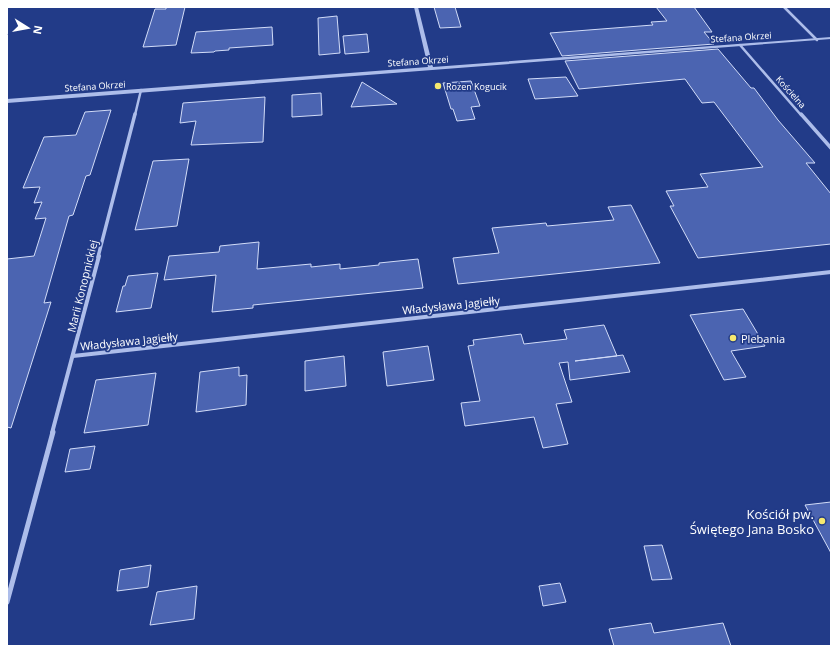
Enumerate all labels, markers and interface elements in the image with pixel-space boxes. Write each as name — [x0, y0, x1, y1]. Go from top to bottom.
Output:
north arrow — [8, 8, 48, 48]
text: N — [30, 24, 47, 36]
street label: Stefana Okrzei — [710, 28, 772, 46]
street label: Stefana Okrzei — [387, 52, 449, 70]
street label: Kościelna — [773, 73, 809, 111]
street label: Stefana Okrzei — [64, 77, 126, 95]
place label: Rożen Kogucik — [446, 80, 507, 93]
marker: Rożen Kogucik — [433, 81, 443, 91]
street label: Marii Konopnickiej — [63, 238, 101, 334]
street label: Władysława Jagiełły — [402, 292, 501, 318]
street label: Władysława Jagiełły — [80, 328, 179, 354]
place label: Plebania — [741, 331, 785, 346]
marker: Plebania — [728, 333, 738, 343]
place label: Kościół pw. Świętego Jana Bosko — [690, 505, 814, 538]
marker: Kościół pw. Świętego Jana Bosko — [817, 516, 827, 526]

